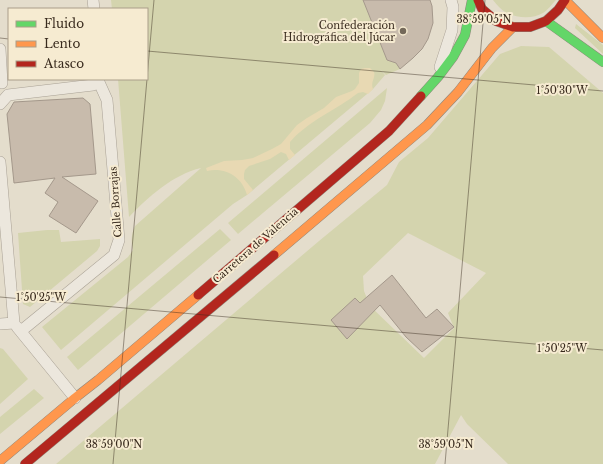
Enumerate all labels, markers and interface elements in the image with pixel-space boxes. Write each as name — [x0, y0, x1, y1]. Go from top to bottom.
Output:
legend — [8, 8, 148, 80]
text: 38°59'05"N — [456, 13, 512, 26]
text: Fluido — [44, 16, 84, 31]
place label: Confederación Hidrográfica del Júcar — [283, 19, 395, 44]
marker: Confederación Hidrográfica del Júcar — [398, 26, 408, 36]
text: Lento — [44, 36, 80, 51]
text: Atasco — [43, 56, 84, 71]
text: 1°50'30"W — [536, 84, 588, 97]
street label: Calle Borrajas — [107, 166, 124, 238]
street label: Carretera de Valencia — [210, 204, 301, 286]
text: 1°50'25"W — [16, 291, 66, 304]
text: 1°50'25"W — [537, 342, 587, 355]
text: 38°59'00"N — [86, 438, 142, 451]
text: 38°59'05"N — [418, 438, 474, 451]

